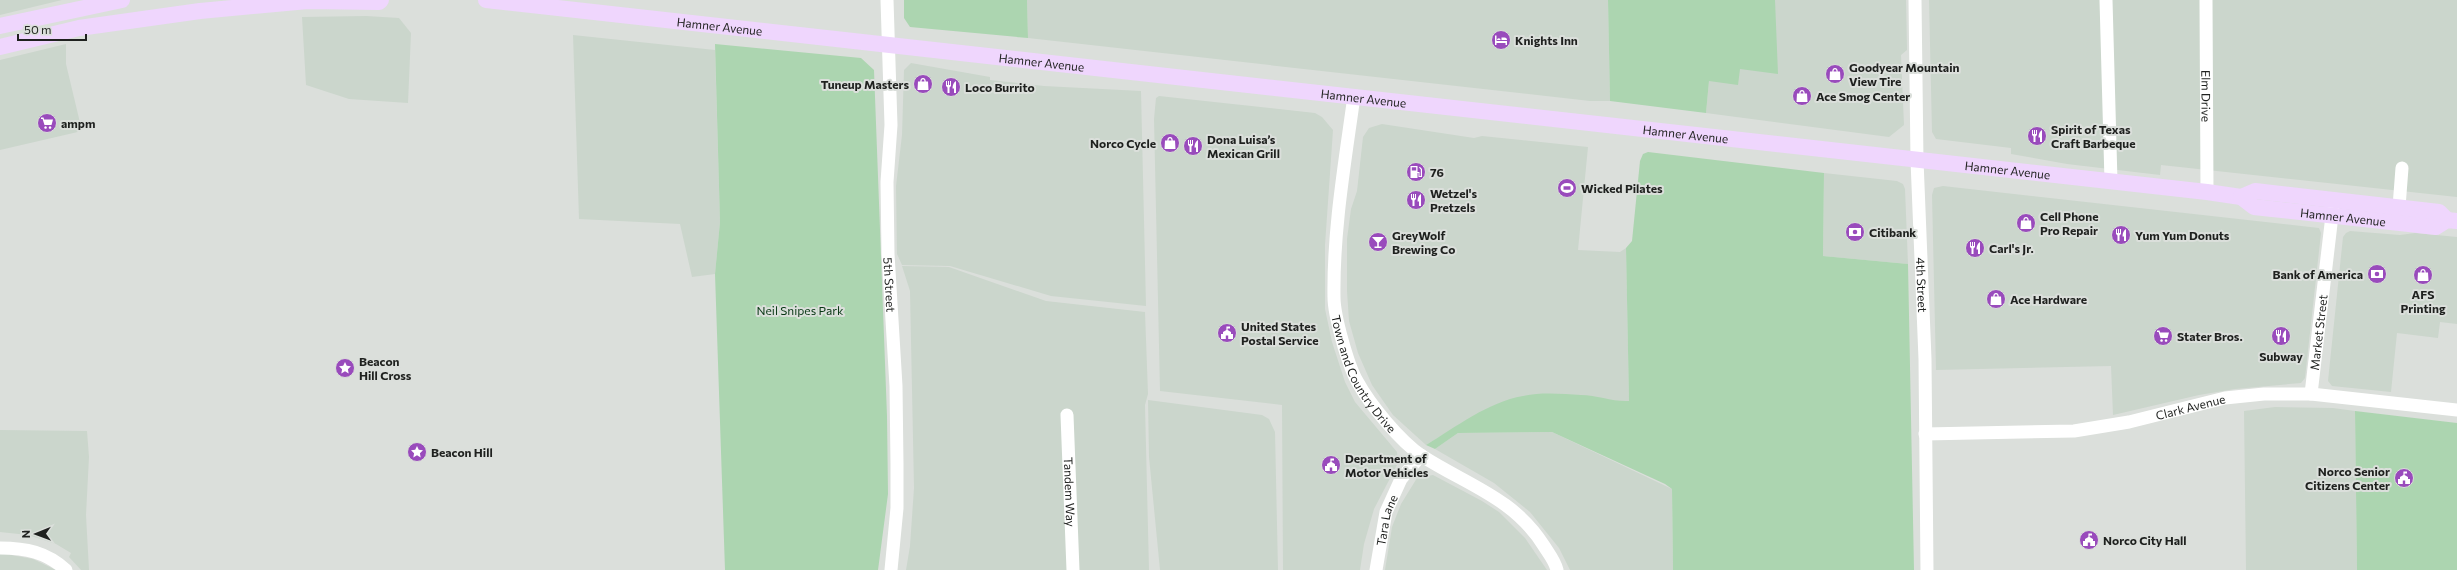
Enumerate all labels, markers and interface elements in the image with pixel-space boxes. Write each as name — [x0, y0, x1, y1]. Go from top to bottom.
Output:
street label: Hamner Avenue — [676, 14, 763, 38]
scale bar — [18, 16, 86, 42]
text: 50 m — [24, 22, 52, 36]
hotel icon: Knights Inn — [1490, 29, 1512, 51]
place label: Knights Inn — [1515, 33, 1578, 47]
street label: Hamner Avenue — [998, 50, 1085, 74]
place label: Goodyear Mountain View Tire — [1849, 60, 1960, 88]
shop icon: Goodyear Mountain View Tire — [1824, 63, 1846, 85]
street label: Elm Drive — [2199, 70, 2214, 122]
shop icon: Tuneup Masters — [912, 73, 934, 95]
restaurant icon: Loco Burrito — [940, 76, 962, 98]
place label: Tuneup Masters — [821, 77, 909, 91]
place label: Loco Burrito — [965, 80, 1035, 94]
shop icon: Ace Smog Center — [1791, 85, 1813, 107]
street label: Hamner Avenue — [1320, 86, 1407, 110]
place label: Ace Smog Center — [1816, 89, 1910, 103]
supermarket icon: ampm — [36, 112, 58, 134]
place label: ampm — [61, 116, 95, 130]
street label: Hamner Avenue — [1642, 122, 1729, 146]
place label: Spirit of Texas Craft Barbeque — [2051, 122, 2136, 150]
restaurant icon: Spirit of Texas Craft Barbeque — [2026, 125, 2048, 147]
shop icon: Norco Cycle — [1159, 132, 1181, 154]
place label: Dona Luisa’s Mexican Grill — [1207, 132, 1280, 160]
restaurant icon: Dona Luisa’s Mexican Grill — [1182, 135, 1204, 157]
place label: Norco Cycle — [1090, 136, 1156, 150]
street label: Hamner Avenue — [1964, 158, 2051, 181]
fuel station icon: 76 — [1405, 161, 1427, 183]
place label: 76 — [1430, 165, 1444, 179]
sports icon: Wicked Pilates — [1556, 177, 1578, 199]
place label: Wicked Pilates — [1581, 181, 1663, 195]
place label: Wetzel's Pretzels — [1430, 186, 1478, 214]
restaurant icon: Wetzel's Pretzels — [1405, 189, 1427, 211]
street label: Hamner Avenue — [2299, 205, 2387, 228]
place label: Cell Phone Pro Repair — [2040, 209, 2099, 237]
shop icon: Cell Phone Pro Repair — [2015, 212, 2037, 234]
bank icon: Citibank — [1844, 221, 1866, 243]
restaurant icon: Yum Yum Donuts — [2110, 224, 2132, 246]
place label: Citibank — [1869, 225, 1916, 239]
place label: GreyWolf Brewing Co — [1392, 228, 1455, 256]
place label: Yum Yum Donuts — [2135, 228, 2230, 242]
bar icon: GreyWolf Brewing Co — [1367, 231, 1389, 253]
restaurant icon: Carl's Jr. — [1964, 237, 1986, 259]
place label: Carl's Jr. — [1989, 241, 2034, 256]
street label: 5th Street — [881, 257, 899, 313]
street label: 4th Street — [1914, 257, 1930, 313]
bank icon: Bank of America — [2366, 263, 2388, 285]
shop icon: AFS Printing — [2412, 264, 2434, 286]
place label: Bank of America — [2272, 267, 2363, 281]
place label: AFS Printing — [2401, 287, 2446, 315]
shop icon: Ace Hardware — [1985, 288, 2007, 310]
place label: Ace Hardware — [2010, 292, 2087, 306]
street label: Market Street — [2307, 294, 2330, 371]
park label: Neil Snipes Park — [756, 303, 844, 317]
street label: Town and Country Drive — [1329, 314, 1399, 435]
place label: United States Postal Service — [1241, 319, 1319, 347]
public building icon: United States Postal Service — [1216, 322, 1238, 344]
supermarket icon: Stater Bros. — [2152, 325, 2174, 347]
restaurant icon: Subway — [2270, 325, 2292, 347]
place label: Stater Bros. — [2177, 329, 2243, 343]
place label: Subway — [2259, 349, 2303, 363]
place label: Beacon Hill Cross — [359, 354, 412, 382]
place icon: Beacon Hill Cross — [334, 357, 356, 379]
street label: Clark Avenue — [2154, 391, 2227, 422]
place icon: Beacon Hill — [406, 441, 428, 463]
place label: Beacon Hill — [431, 445, 493, 459]
place label: Department of Motor Vehicles — [1345, 451, 1429, 479]
public building icon: Department of Motor Vehicles — [1320, 454, 1342, 476]
street label: Tandem Way — [1062, 457, 1078, 527]
place label: Norco Senior Citizens Center — [2305, 464, 2390, 492]
public building icon: Norco Senior Citizens Center — [2393, 467, 2415, 489]
street label: Tara Lane — [1373, 492, 1400, 547]
north arrow — [16, 514, 56, 554]
public building icon: Norco City Hall — [2078, 529, 2100, 551]
text: N — [19, 530, 32, 538]
place label: Norco City Hall — [2103, 533, 2187, 547]

